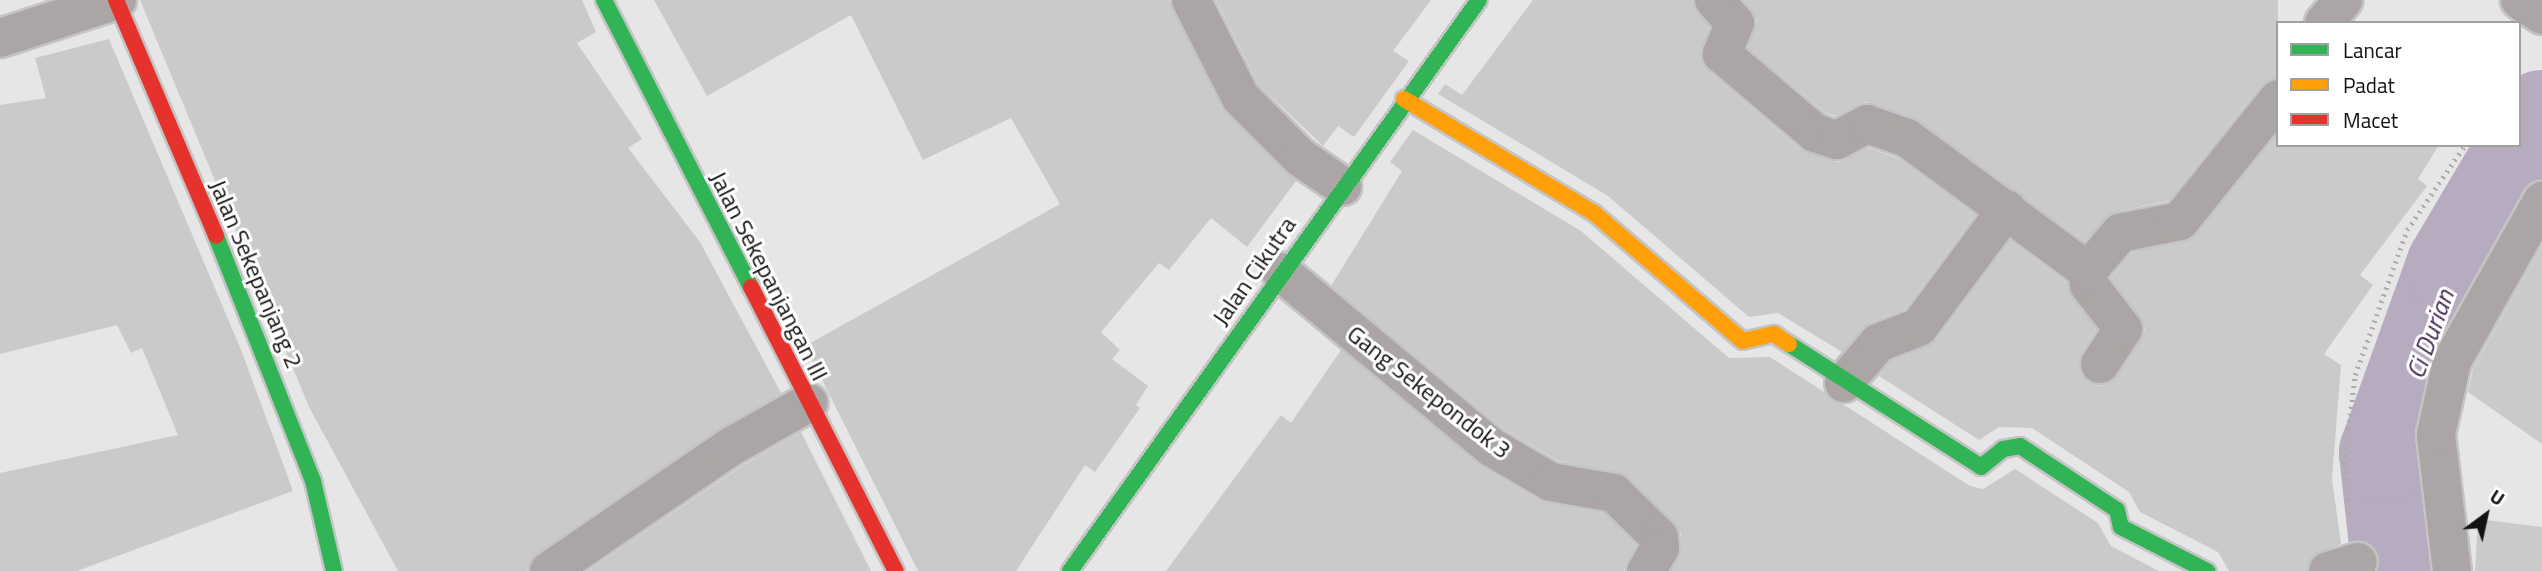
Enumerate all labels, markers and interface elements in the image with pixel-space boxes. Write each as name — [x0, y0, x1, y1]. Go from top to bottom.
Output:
legend — [2276, 21, 2521, 147]
text: Lancar — [2343, 34, 2402, 66]
text: Padat — [2343, 69, 2395, 101]
text: Macet — [2343, 104, 2398, 136]
street label: Jalan Sekepanjangan III — [704, 167, 834, 385]
street label: Jalan Sekepanjang 2 — [203, 175, 309, 373]
street label: Jalan Cikutra — [1206, 211, 1302, 331]
water label: Ci Durian — [2400, 285, 2460, 383]
street label: Gang Sekepondok 3 — [1342, 319, 1516, 465]
north arrow — [2451, 480, 2521, 550]
text: U — [2485, 481, 2511, 513]

